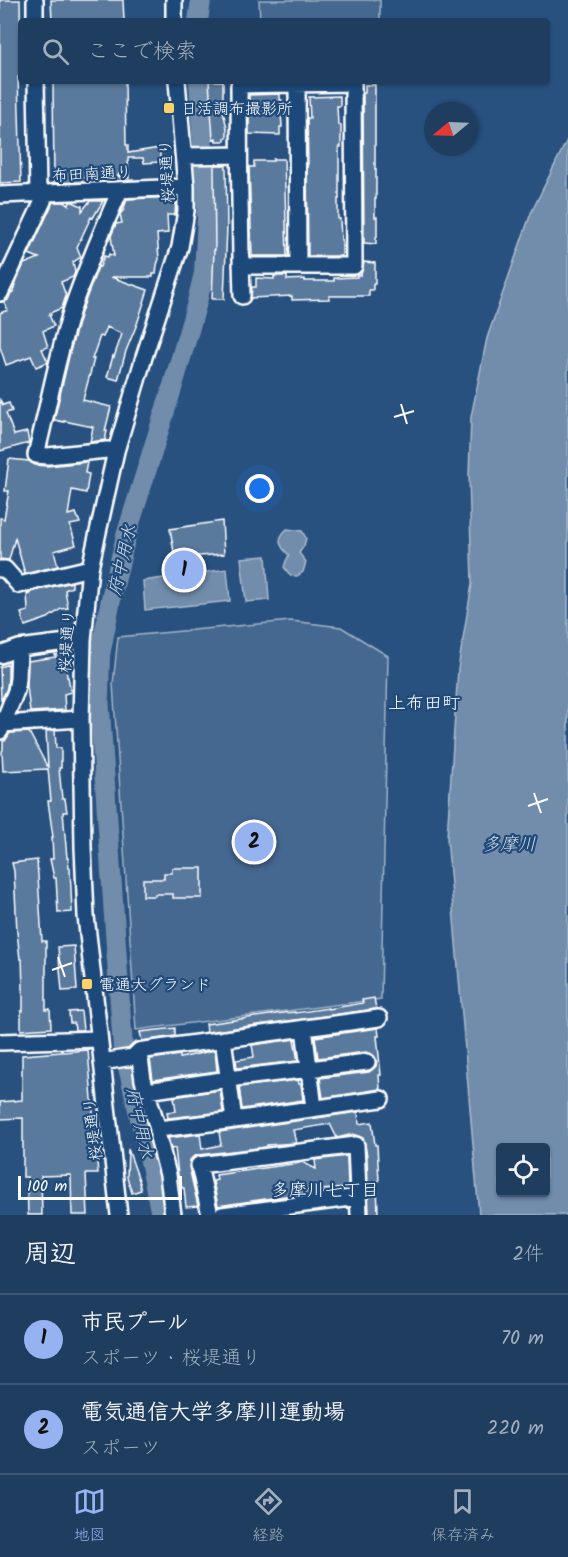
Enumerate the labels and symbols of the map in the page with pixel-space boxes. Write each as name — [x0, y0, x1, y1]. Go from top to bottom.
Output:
place label: 日活調布撮影所 — [181, 97, 293, 122]
marker: 日活調布撮影所 — [162, 101, 176, 115]
north arrow — [424, 102, 478, 156]
street label: 桜堤通り — [153, 138, 182, 204]
street label: 布田南通り — [51, 160, 133, 189]
your location — [245, 474, 274, 503]
water label: 府中用水 — [101, 522, 146, 599]
pin: 1 — [164, 548, 204, 592]
street label: 桜堤通り — [53, 608, 82, 674]
district label: 上布田町 — [388, 690, 460, 719]
pin: 2 — [234, 820, 274, 864]
water label: 多摩川 — [482, 831, 536, 860]
place label: 電通大グランド — [99, 973, 211, 998]
marker: 電通大グランド — [80, 977, 94, 991]
water label: 府中用水 — [117, 1085, 160, 1162]
street label: 桜堤通り — [77, 1096, 110, 1162]
scale bar — [18, 1173, 182, 1200]
district label: 多摩川七丁目 — [271, 1177, 379, 1206]

